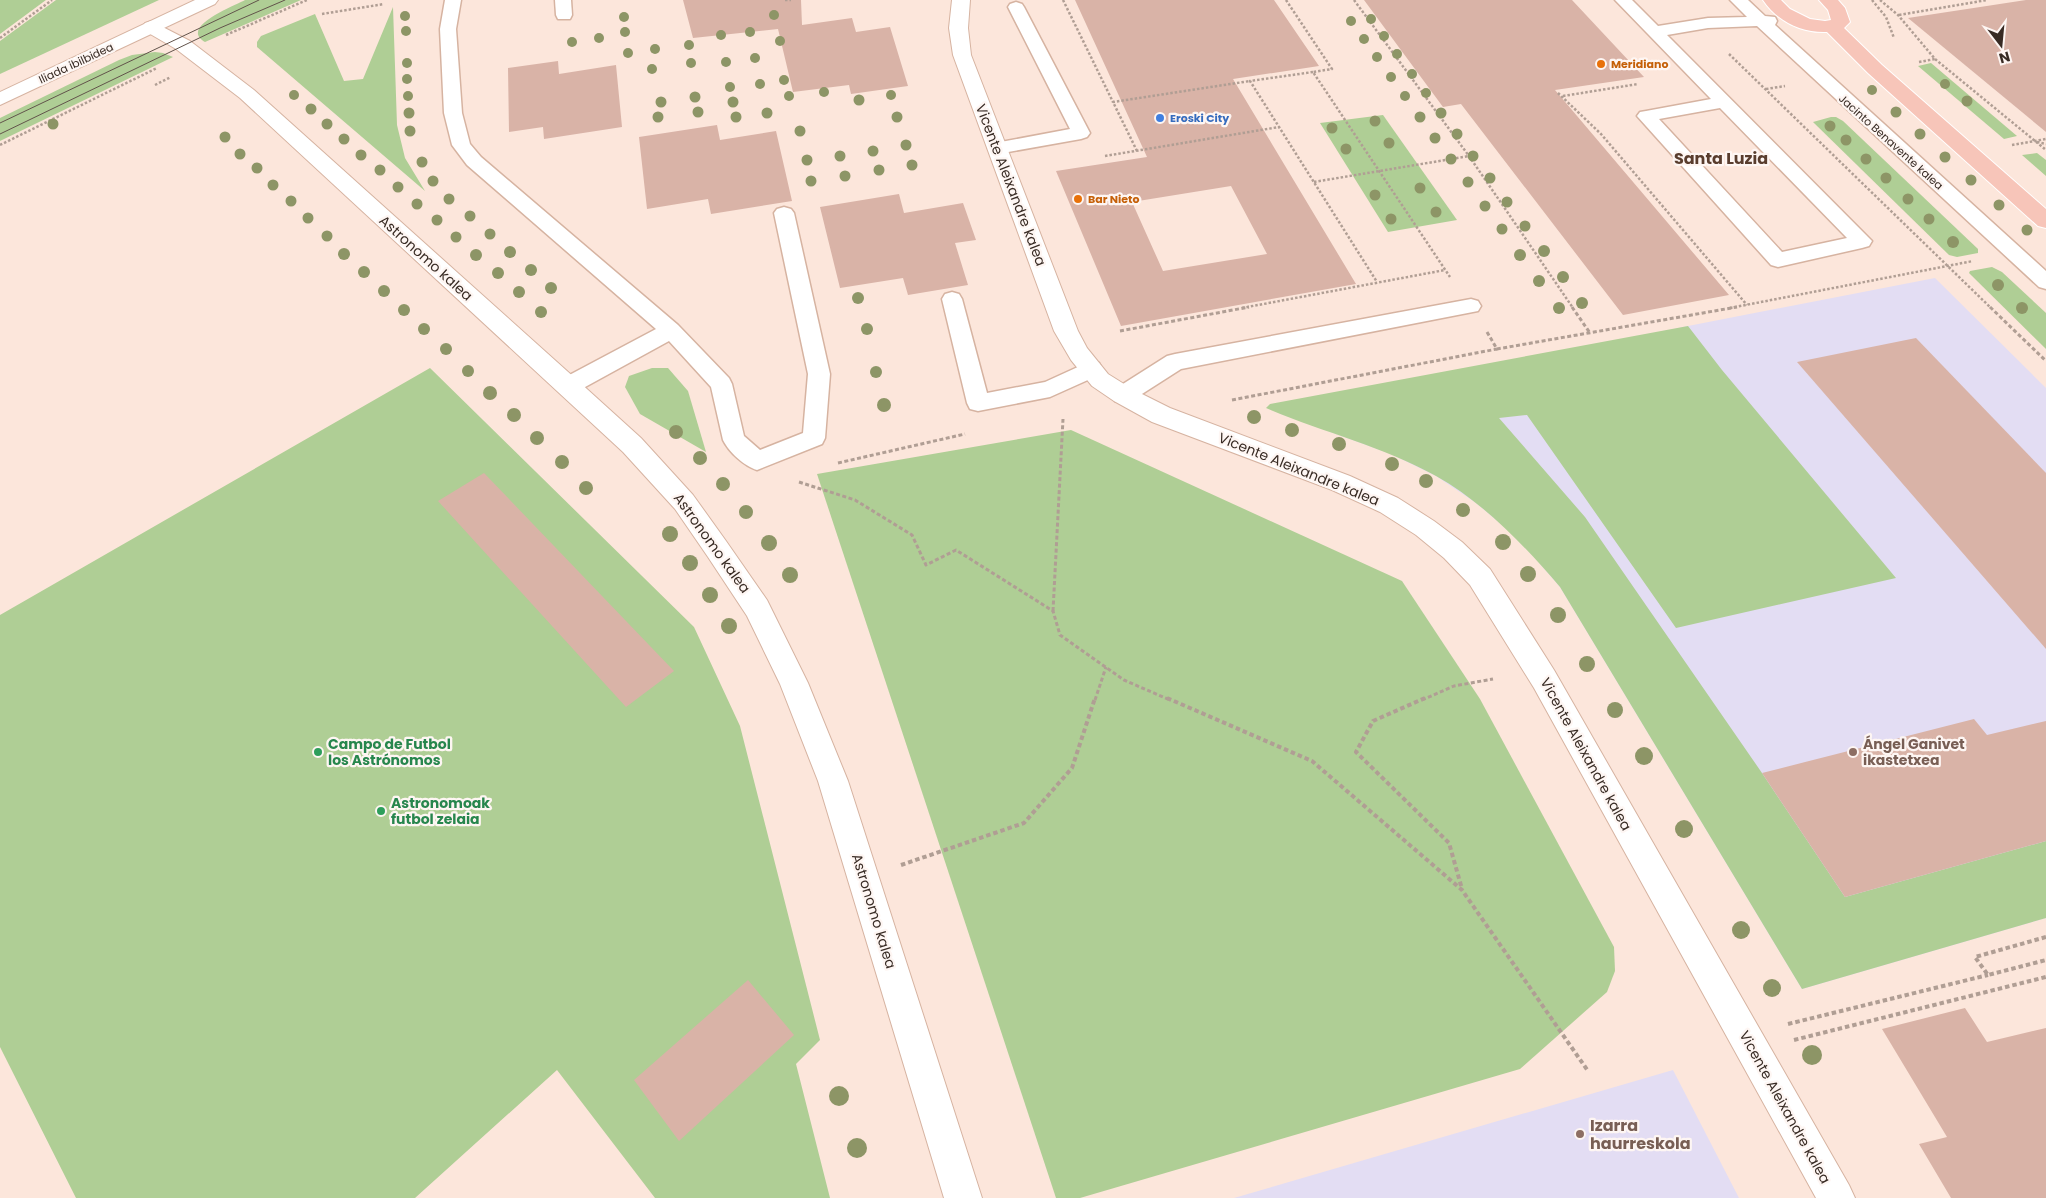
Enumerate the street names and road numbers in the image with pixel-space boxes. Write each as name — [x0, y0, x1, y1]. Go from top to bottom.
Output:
street label: Iliada ibilbidea — [36, 39, 116, 87]
street label: Jacinto Benavente kalea — [1835, 91, 1947, 193]
street label: Vicente Aleixandre kalea — [971, 101, 1051, 269]
street label: Astronomo kalea — [375, 211, 477, 305]
street label: Vicente Aleixandre kalea — [1215, 428, 1383, 510]
street label: Astronomo kalea — [669, 489, 755, 597]
street label: Vicente Aleixandre kalea — [1536, 674, 1636, 834]
street label: Astronomo kalea — [847, 851, 901, 971]
street label: Vicente Aleixandre kalea — [1735, 1027, 1835, 1187]

